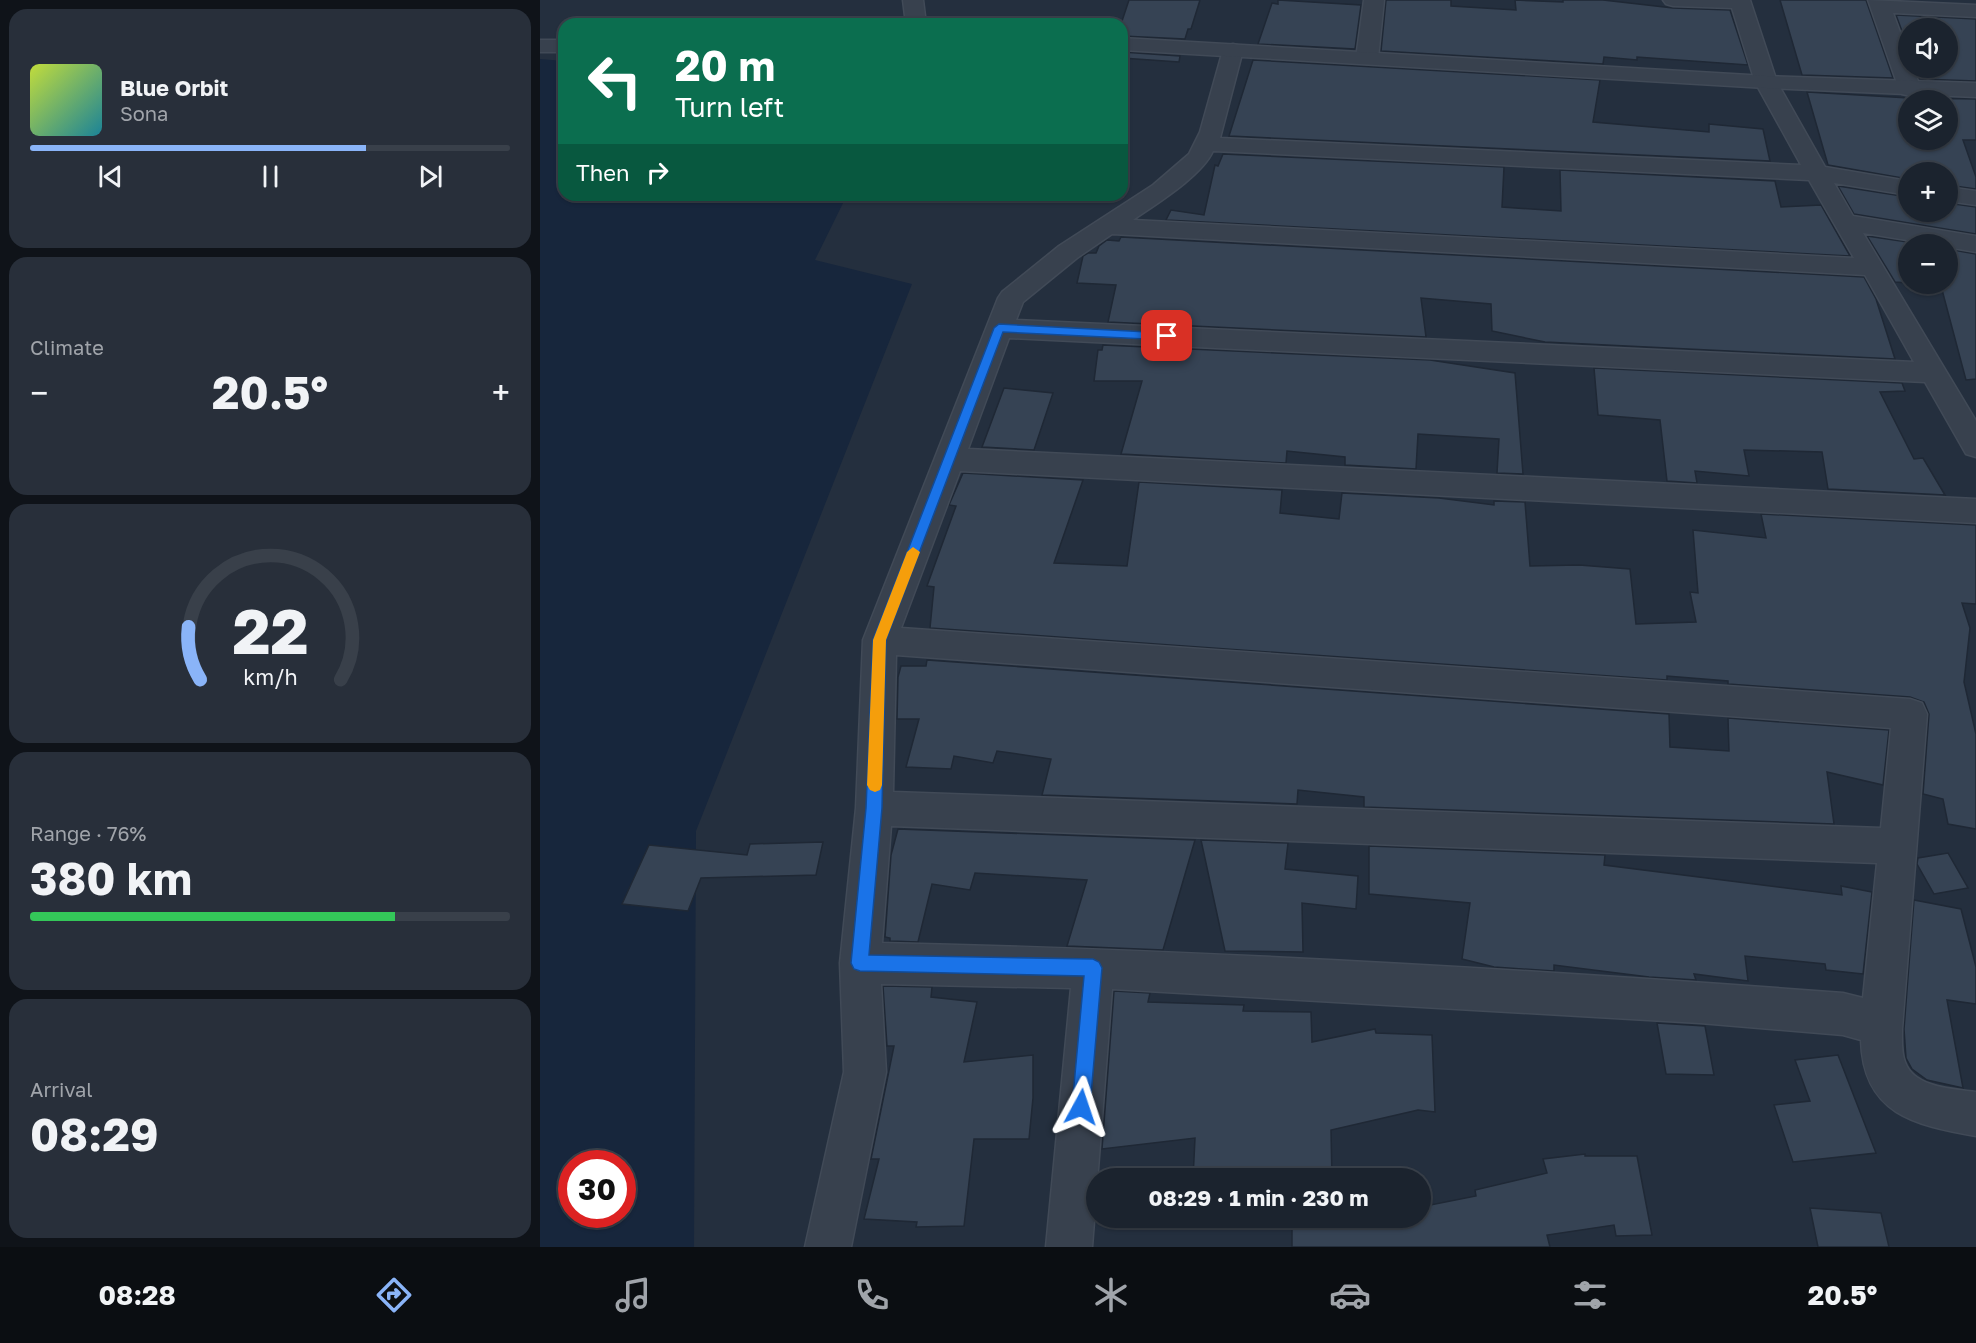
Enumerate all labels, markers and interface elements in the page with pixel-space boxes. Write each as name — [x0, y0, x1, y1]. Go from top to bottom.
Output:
map controls — [1898, 18, 1958, 294]
button: sound — [1898, 18, 1958, 78]
text: 20 m — [675, 40, 775, 90]
icon: left — [576, 42, 654, 120]
text: Blue Orbit — [120, 74, 228, 101]
button: layers — [1898, 90, 1958, 150]
text: Turn left — [675, 91, 784, 123]
text: Sona — [120, 101, 168, 125]
icon: right — [641, 156, 674, 189]
text: Then — [576, 159, 629, 186]
icon: previous — [94, 160, 127, 193]
icon: pause — [254, 160, 287, 193]
icon: next — [414, 160, 447, 193]
button: + — [1898, 162, 1958, 222]
button: − — [1898, 234, 1958, 294]
pin — [1141, 310, 1192, 361]
icon: arrive — [1150, 319, 1183, 352]
text: Climate — [30, 335, 104, 359]
text: 20.5° — [212, 365, 328, 419]
text: − — [30, 373, 48, 412]
text: + — [492, 373, 510, 412]
text: 22 — [232, 594, 308, 669]
text: km/h — [243, 665, 297, 691]
text: Range · 76% — [30, 821, 146, 845]
text: 380 km — [30, 851, 192, 905]
position arrow — [1049, 1075, 1113, 1139]
text: Arrival — [30, 1077, 93, 1101]
text: 08:29 — [30, 1107, 158, 1161]
speed limit sign: 30 — [558, 1150, 636, 1228]
text: 08:29 · 1 min · 230 m — [1148, 1184, 1369, 1211]
icon: directions — [373, 1274, 415, 1316]
icon: music — [612, 1274, 654, 1316]
icon: phone — [851, 1274, 893, 1316]
icon: climate — [1090, 1274, 1132, 1316]
icon: car — [1329, 1274, 1371, 1316]
icon: filters — [1569, 1274, 1611, 1316]
text: 08:28 — [99, 1279, 176, 1311]
text: 20.5° — [1808, 1279, 1877, 1311]

